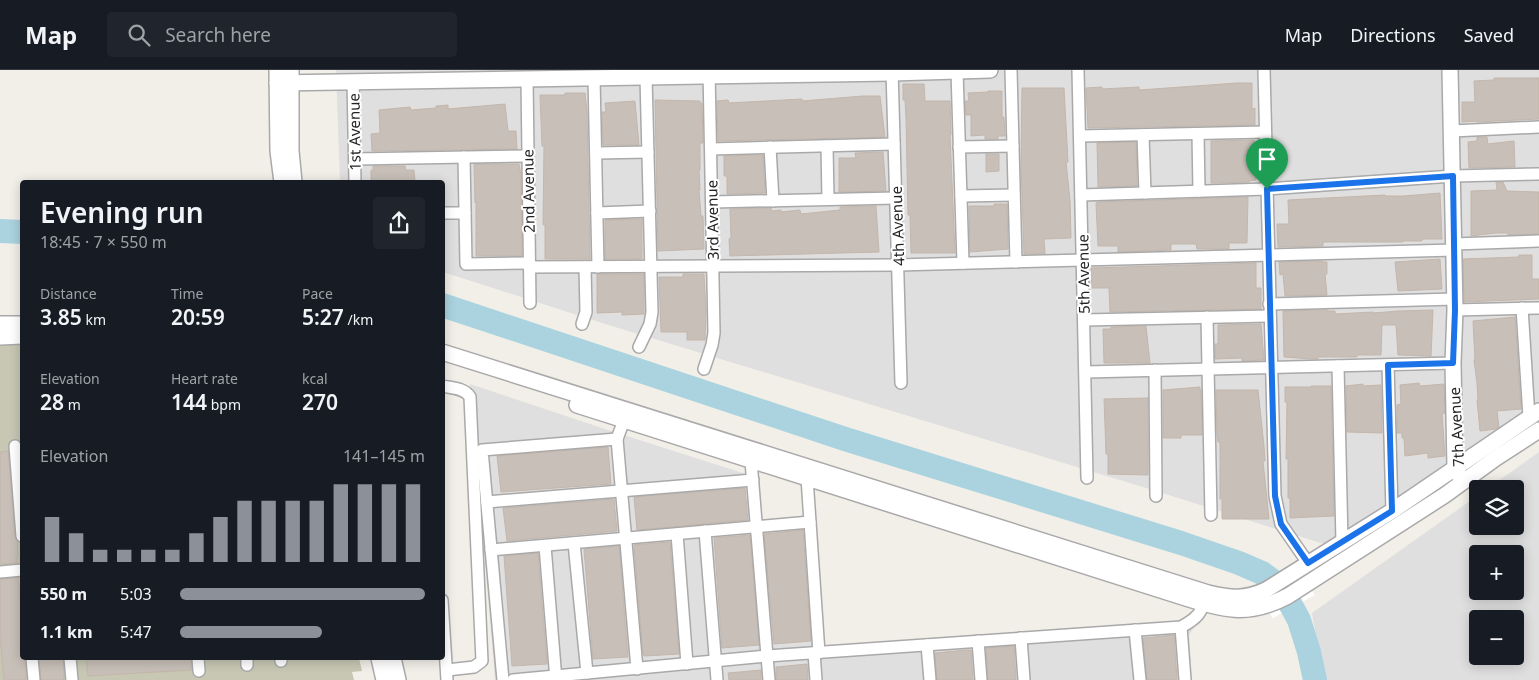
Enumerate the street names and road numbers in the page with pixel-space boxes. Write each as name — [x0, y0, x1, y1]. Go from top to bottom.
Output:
street label: 1st Avenue — [343, 93, 365, 171]
street label: 2nd Avenue — [517, 149, 539, 233]
street label: 3rd Avenue — [701, 180, 723, 260]
street label: 4th Avenue — [886, 186, 908, 266]
street label: 5th Avenue — [1072, 234, 1094, 314]
street label: 7th Avenue — [1444, 387, 1468, 467]

